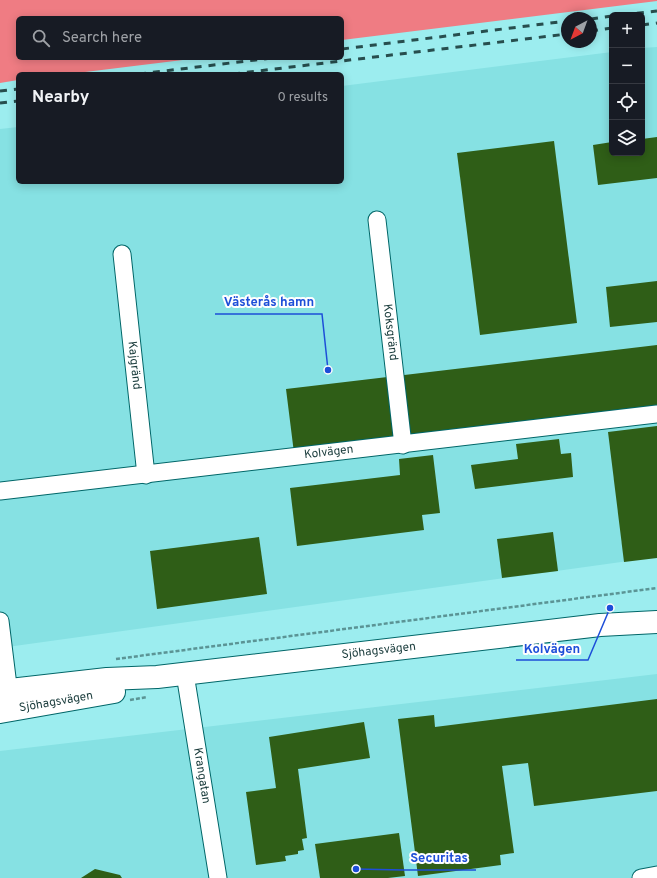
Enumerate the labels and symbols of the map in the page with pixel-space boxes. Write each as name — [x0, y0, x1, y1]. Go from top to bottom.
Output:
north arrow — [561, 12, 597, 48]
callout: Västerås hamn — [215, 289, 322, 314]
text: Västerås hamn — [224, 295, 314, 311]
street label: Koksgränd — [379, 303, 401, 362]
street label: Kajgränd — [124, 340, 145, 390]
street label: Kolvägen — [303, 442, 354, 463]
callout: Kolvägen — [516, 635, 588, 660]
street label: Sjöhagsvägen — [341, 639, 417, 663]
text: Kolvägen — [524, 642, 580, 658]
street label: Sjöhagsvägen — [18, 688, 94, 716]
street label: Krangatan — [189, 747, 214, 805]
callout: Securitas — [403, 845, 476, 870]
text: Securitas — [410, 851, 468, 867]

